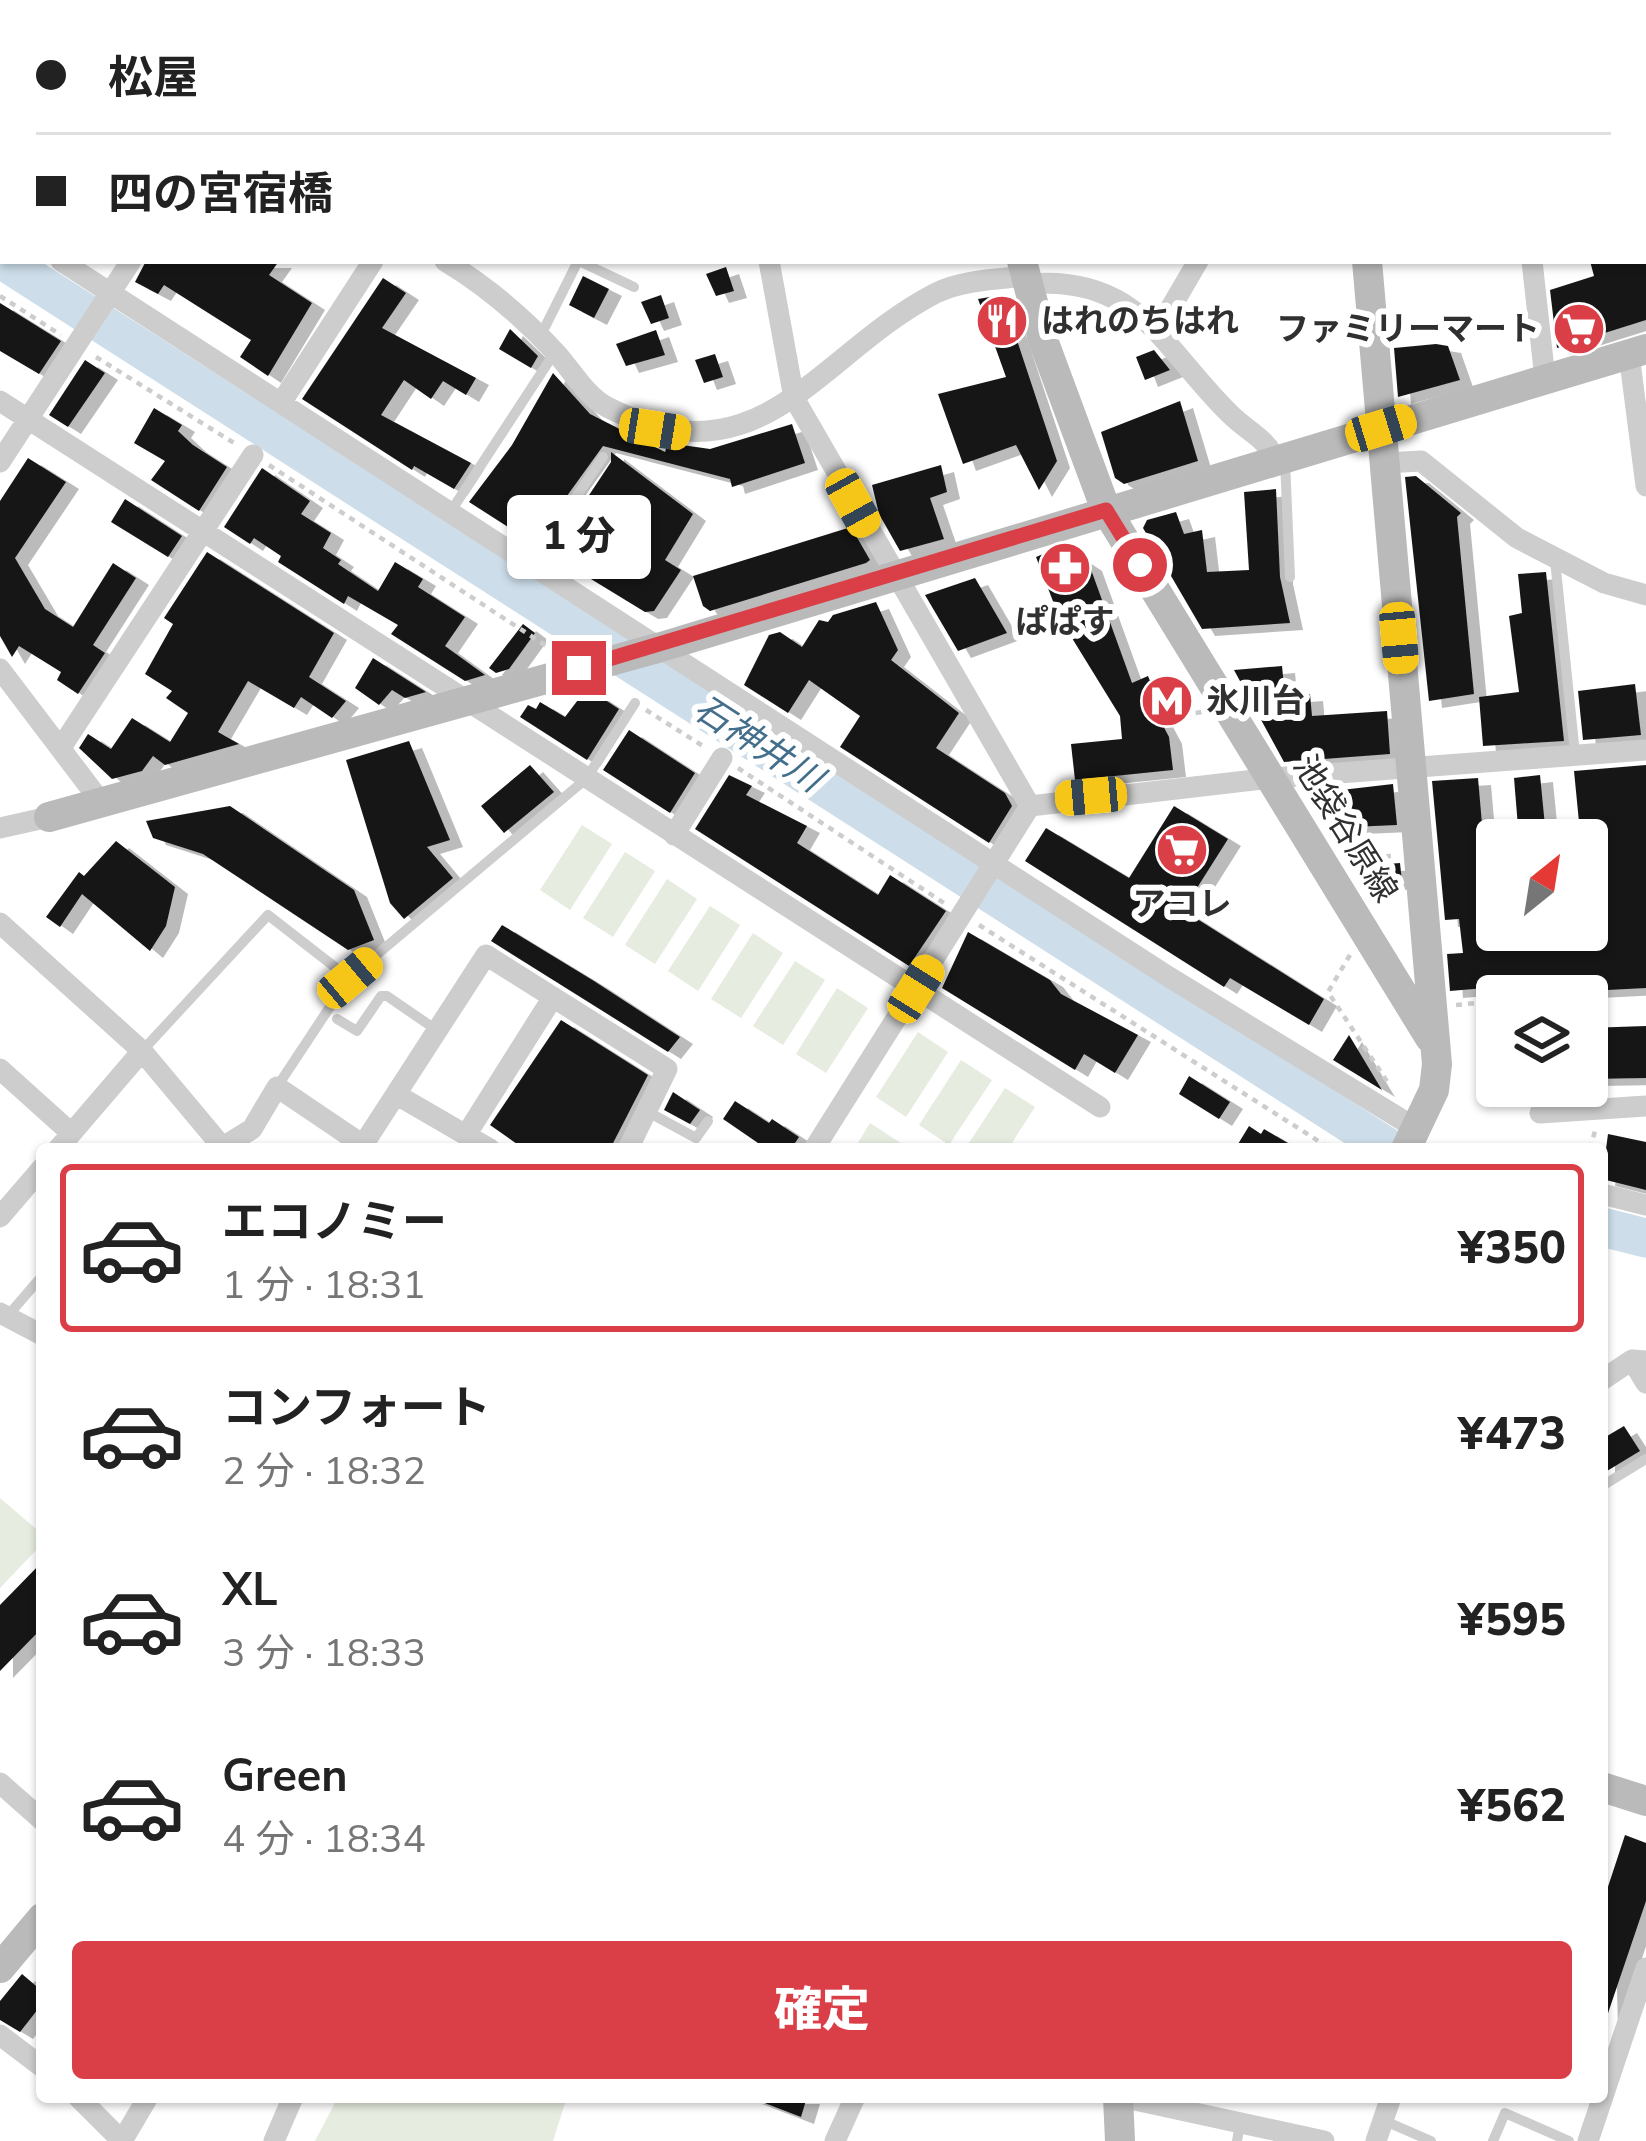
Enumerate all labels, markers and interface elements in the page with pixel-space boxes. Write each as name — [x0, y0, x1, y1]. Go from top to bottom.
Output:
text: 松屋 — [108, 48, 198, 109]
text: 四の宮宿橋 — [108, 164, 333, 225]
restaurant icon: はれのちはれ — [974, 293, 1030, 349]
place label: はれのちはれ — [1041, 299, 1239, 344]
supermarket icon: ファミリーマート — [1551, 301, 1607, 357]
place label: ファミリーマート — [1276, 307, 1540, 352]
car — [1341, 400, 1421, 456]
car — [617, 406, 693, 452]
car — [820, 463, 886, 543]
callout: 1 分 — [507, 494, 651, 578]
text: 1 分 — [542, 510, 616, 563]
route start — [1113, 538, 1167, 592]
pharmacy icon: ぱぱす — [1037, 540, 1093, 596]
place label: ぱぱす — [1016, 600, 1115, 645]
car — [1378, 601, 1420, 675]
route end — [552, 641, 606, 695]
metro station icon: 氷川台 — [1139, 673, 1195, 729]
place label: 氷川台 — [1206, 679, 1305, 724]
water label: 石神井川 — [684, 684, 835, 806]
street label: 池袋谷原線 — [1282, 747, 1408, 911]
car — [1054, 775, 1128, 817]
north arrow — [1476, 819, 1608, 951]
map controls — [1476, 819, 1608, 1107]
supermarket icon: アコレ — [1154, 822, 1210, 878]
place label: アコレ — [1133, 882, 1232, 927]
car — [311, 941, 389, 1015]
car — [882, 949, 950, 1029]
button: layers — [1476, 975, 1608, 1107]
text: エコノミー — [222, 1192, 447, 1253]
icon: car — [78, 1194, 186, 1302]
text: ¥350 — [1458, 1218, 1566, 1279]
text: 1 分 · 18:31 — [222, 1259, 426, 1312]
text: コンフォート — [222, 1378, 491, 1439]
icon: car — [78, 1380, 186, 1488]
text: ¥473 — [1458, 1404, 1566, 1465]
text: 2 分 · 18:32 — [222, 1445, 426, 1498]
text: XL — [222, 1560, 278, 1621]
icon: car — [78, 1566, 186, 1674]
text: ¥595 — [1458, 1590, 1566, 1651]
text: 3 分 · 18:33 — [222, 1627, 426, 1680]
text: Green — [222, 1746, 348, 1807]
icon: car — [78, 1752, 186, 1860]
text: ¥562 — [1458, 1776, 1566, 1837]
text: 4 分 · 18:34 — [222, 1813, 426, 1866]
button: 確定 — [72, 1941, 1572, 2079]

